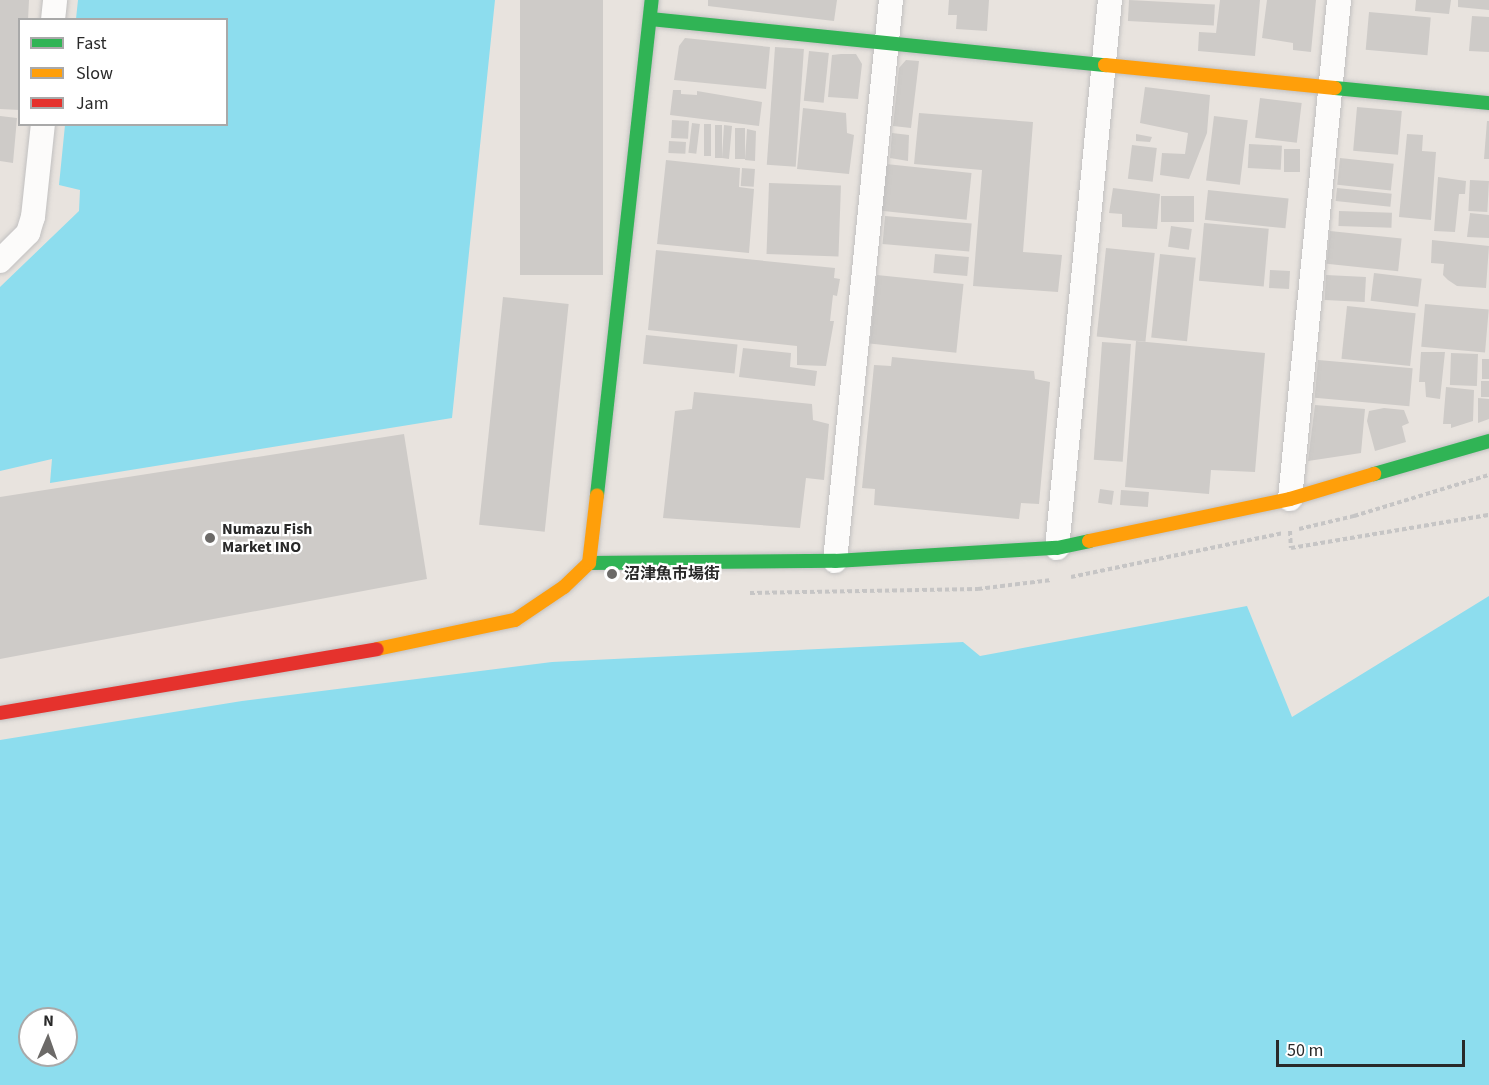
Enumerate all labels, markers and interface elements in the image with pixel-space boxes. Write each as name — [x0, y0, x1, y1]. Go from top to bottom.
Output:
legend — [18, 18, 228, 126]
text: Fast — [76, 31, 107, 56]
text: Slow — [76, 61, 113, 86]
text: Jam — [76, 91, 109, 116]
place label: Numazu Fish Market INO — [222, 519, 312, 557]
marker: Numazu Fish Market INO — [203, 531, 217, 545]
place label: 沼津魚市場街 — [624, 564, 720, 584]
marker: 沼津魚市場街 — [605, 567, 619, 581]
north arrow — [18, 1007, 78, 1067]
text: N — [43, 1010, 54, 1032]
scale bar — [1279, 1028, 1468, 1066]
text: 50 m — [1287, 1038, 1323, 1063]

